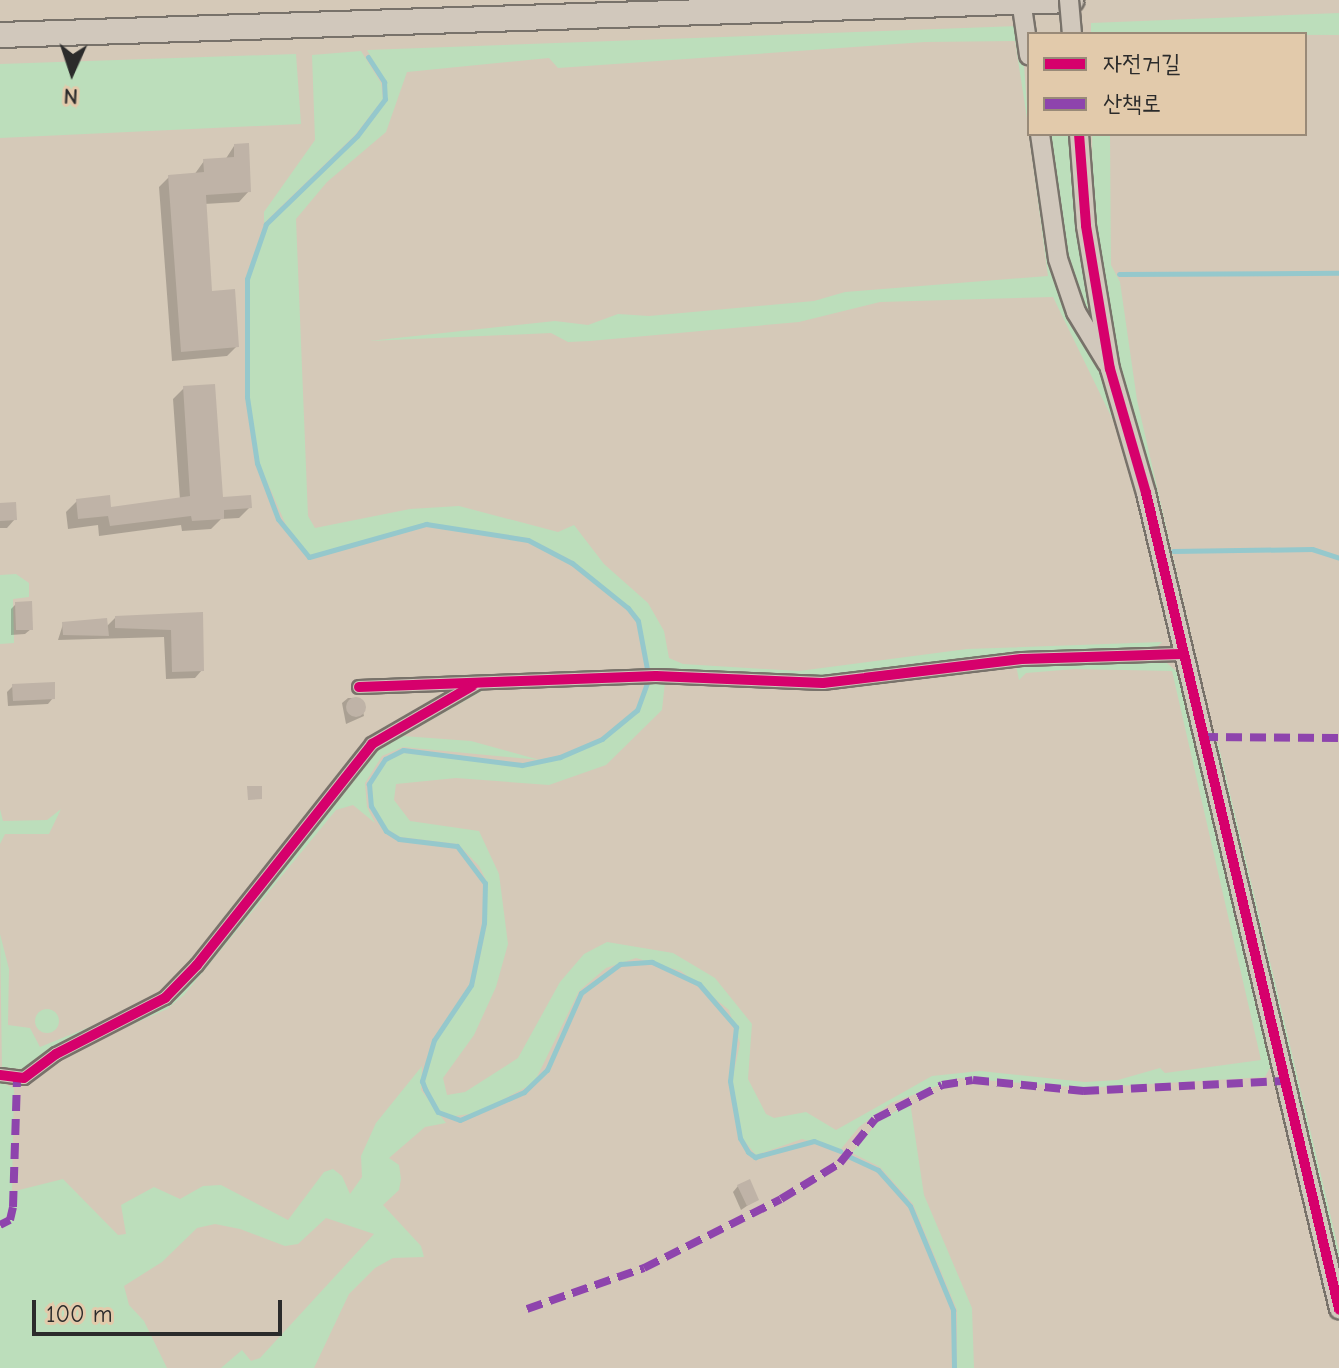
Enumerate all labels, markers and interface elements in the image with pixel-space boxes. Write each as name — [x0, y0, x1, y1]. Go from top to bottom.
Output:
north arrow — [32, 32, 112, 112]
legend — [1027, 32, 1307, 136]
text: 자전거길 — [1103, 49, 1180, 77]
text: N — [63, 83, 79, 109]
text: 산책로 — [1103, 89, 1161, 117]
scale bar — [36, 1284, 286, 1334]
text: 100 m — [46, 1300, 113, 1328]

